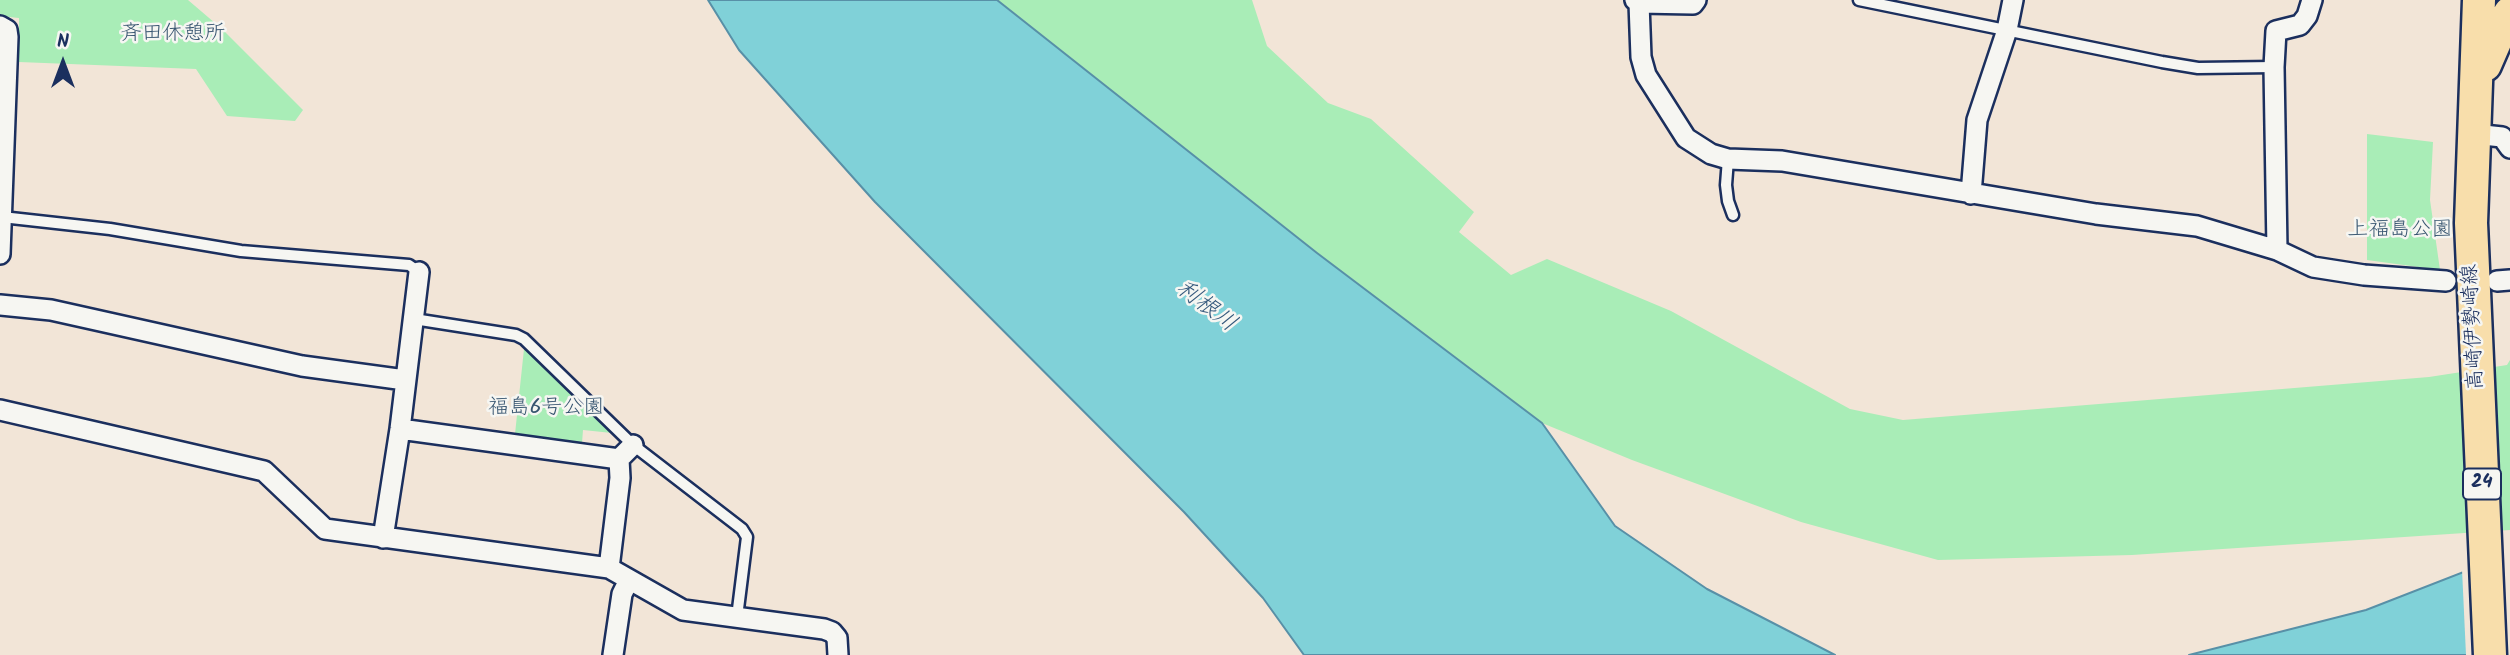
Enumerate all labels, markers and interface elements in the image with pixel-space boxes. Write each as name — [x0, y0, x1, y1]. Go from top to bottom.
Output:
park label: 斉田休憩所 — [121, 22, 225, 48]
text: N — [57, 27, 69, 57]
north arrow — [28, 28, 98, 98]
park label: 上福島公園 — [2348, 218, 2452, 244]
street label: 高崎伊勢崎線 — [2459, 263, 2491, 391]
water label: 利根川 — [1169, 276, 1241, 340]
park label: 福島6号公園 — [488, 396, 604, 422]
road number: 24 — [2463, 468, 2501, 499]

